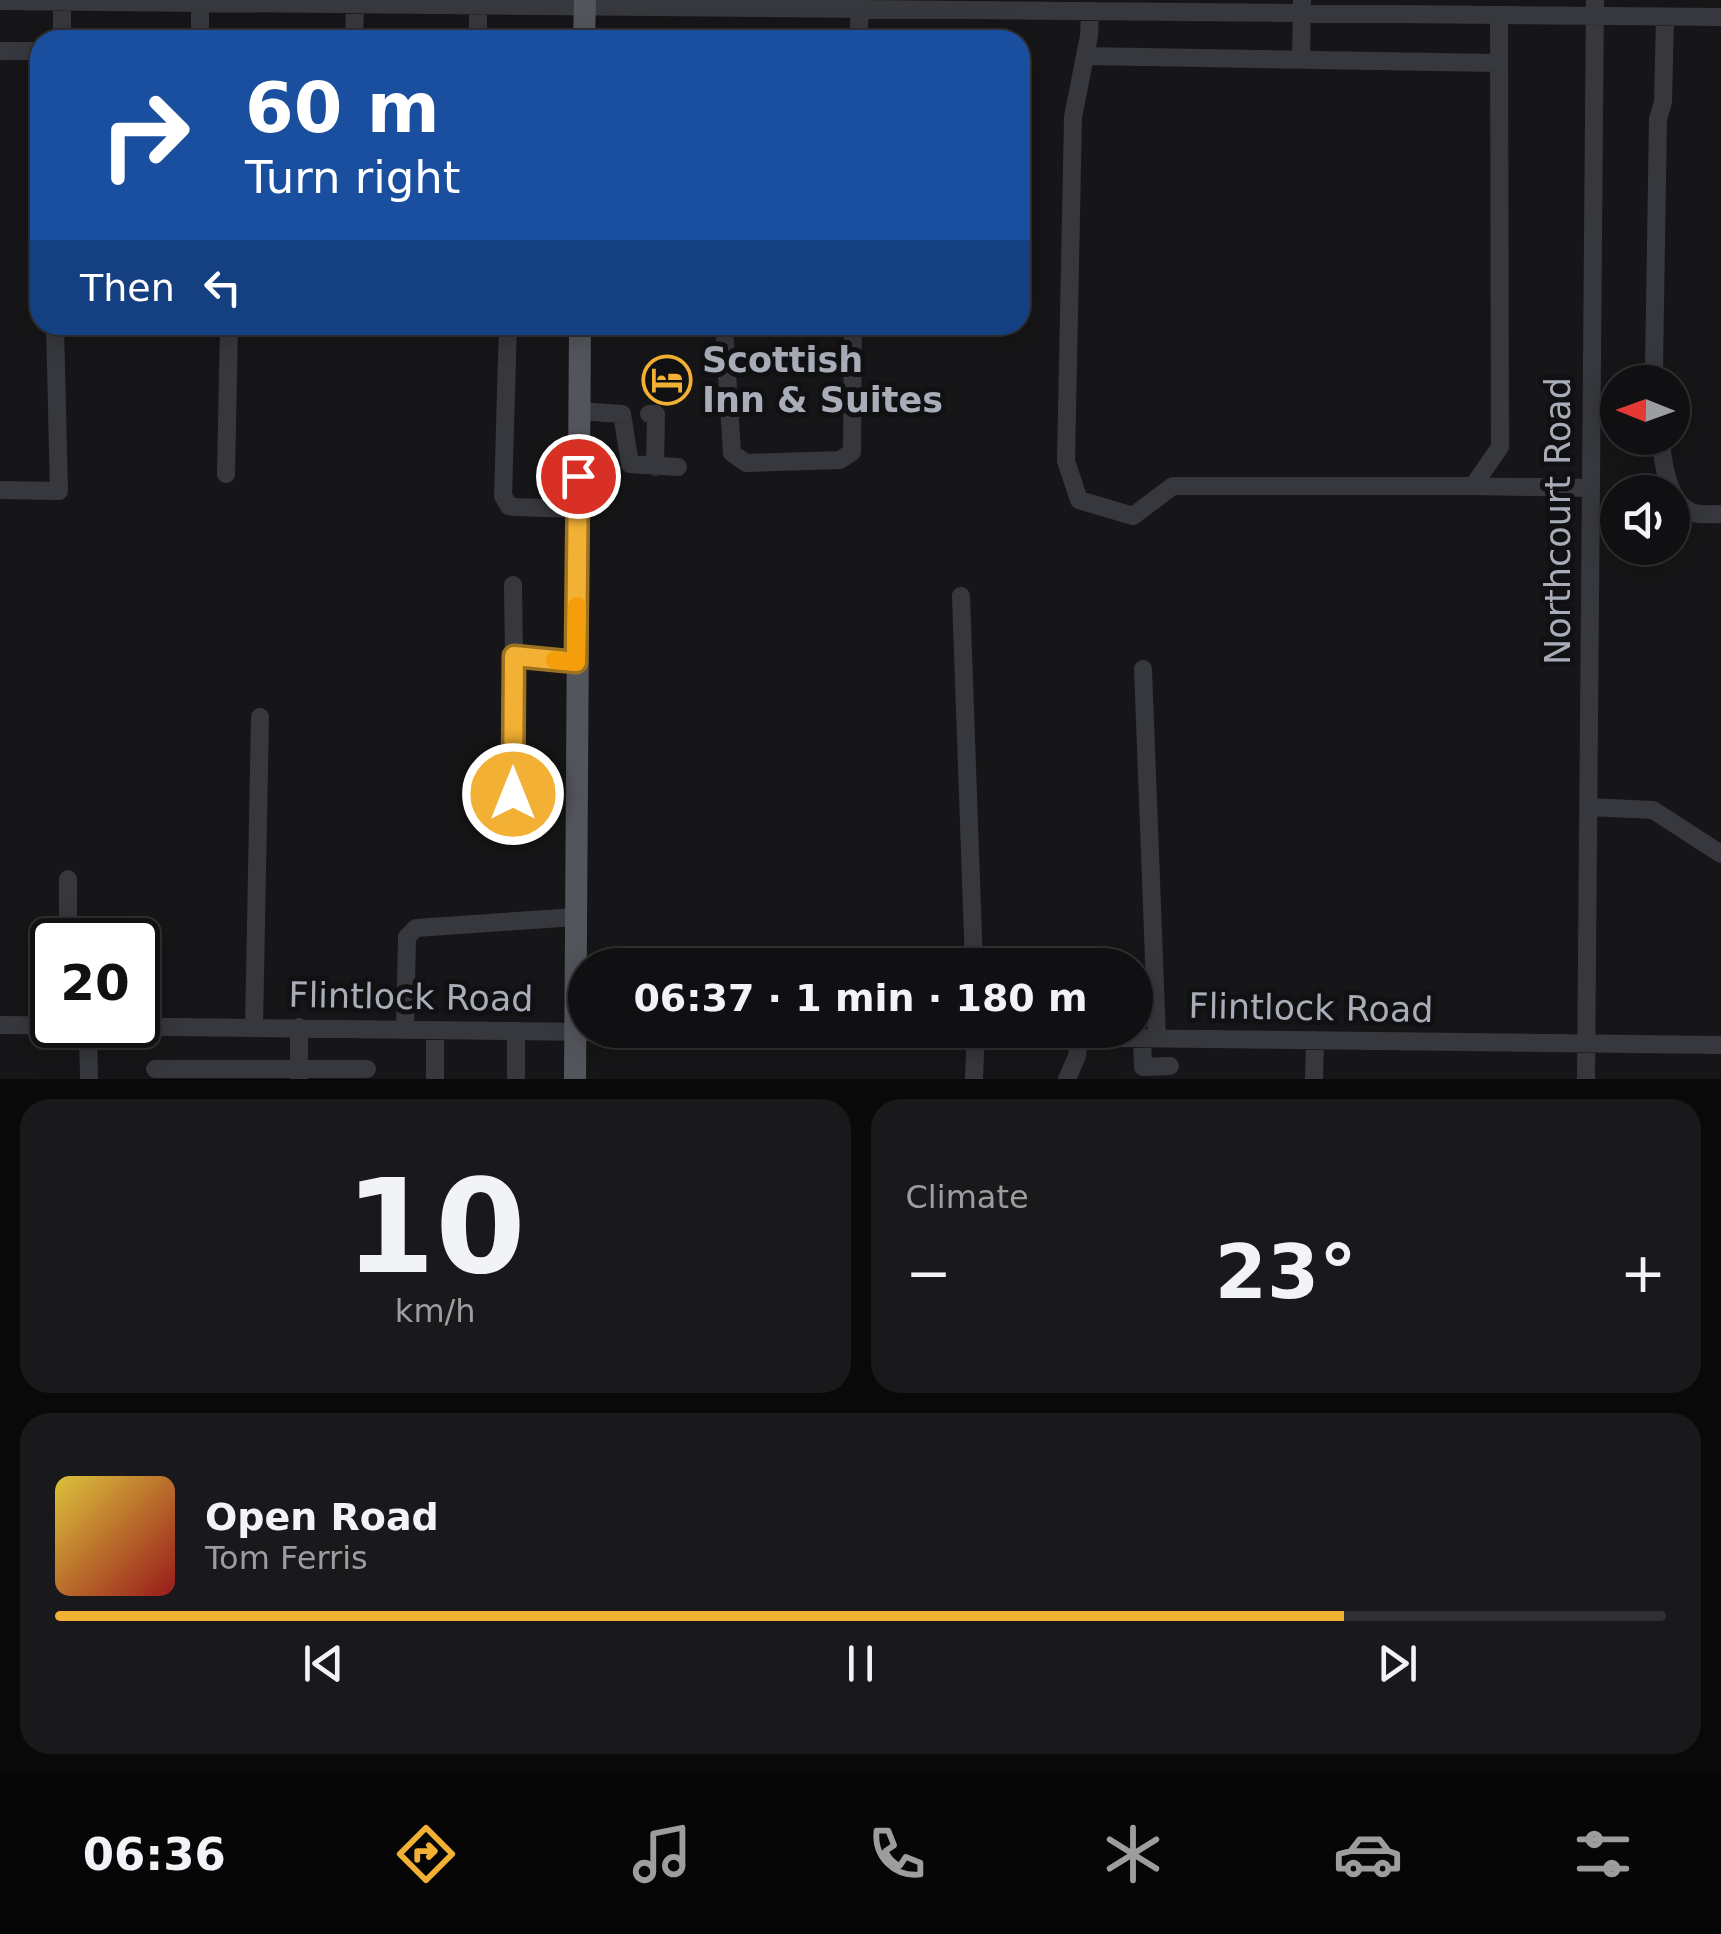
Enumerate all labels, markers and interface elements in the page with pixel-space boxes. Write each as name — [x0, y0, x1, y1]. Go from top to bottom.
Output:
text: 60 m — [245, 67, 440, 149]
icon: right — [80, 70, 210, 200]
text: Turn right — [245, 151, 460, 204]
icon: left — [195, 260, 250, 315]
text: Then — [80, 266, 175, 310]
place label: Scottish Inn & Suites — [702, 340, 943, 420]
hotel icon: Scottish Inn & Suites — [641, 354, 693, 406]
north arrow — [1600, 365, 1690, 455]
map controls — [1600, 365, 1690, 565]
street label: Northcourt Road — [1538, 377, 1578, 665]
pin — [536, 434, 621, 519]
icon: arrive — [551, 449, 606, 504]
button: sound — [1600, 475, 1690, 565]
position arrow — [461, 742, 565, 846]
speed limit sign: 20 — [30, 918, 160, 1048]
street label: Flintlock Road — [288, 975, 534, 1019]
text: 06:37 · 1 min · 180 m — [633, 976, 1088, 1020]
street label: Flintlock Road — [1188, 986, 1434, 1030]
text: 10 — [345, 1151, 526, 1303]
text: Climate — [906, 1178, 1029, 1216]
text: 23° — [1215, 1228, 1357, 1316]
text: − — [906, 1241, 952, 1305]
text: + — [1620, 1241, 1666, 1305]
text: km/h — [395, 1292, 476, 1330]
text: Open Road — [205, 1495, 439, 1539]
text: Tom Ferris — [205, 1539, 368, 1577]
icon: previous — [296, 1636, 351, 1691]
icon: pause — [833, 1636, 888, 1691]
icon: next — [1370, 1636, 1425, 1691]
icon: directions — [391, 1819, 461, 1889]
icon: music — [627, 1819, 697, 1889]
icon: phone — [862, 1819, 932, 1889]
icon: climate — [1098, 1819, 1168, 1889]
icon: car — [1333, 1819, 1403, 1889]
icon: filters — [1568, 1819, 1638, 1889]
text: 06:36 — [83, 1828, 226, 1881]

